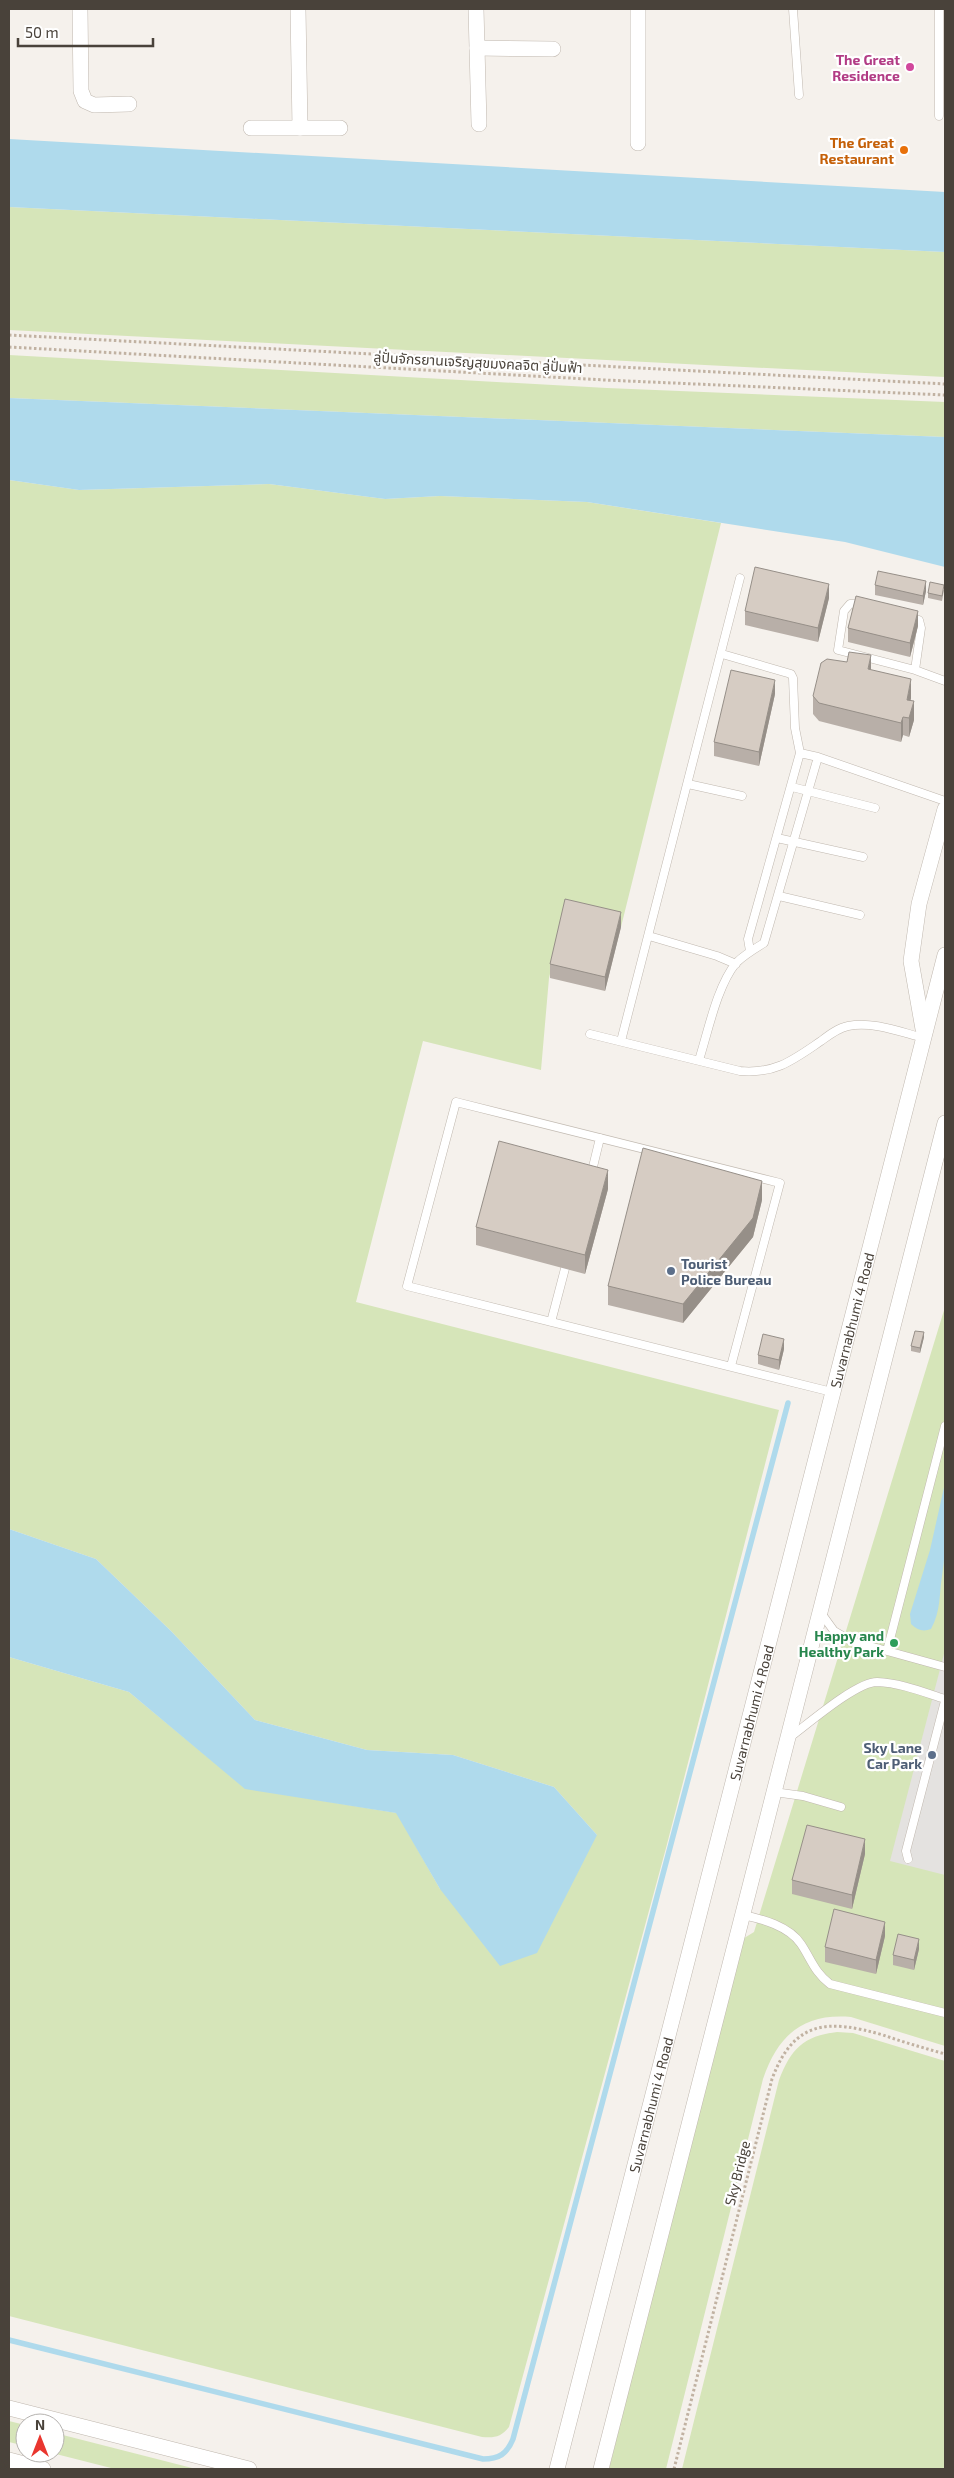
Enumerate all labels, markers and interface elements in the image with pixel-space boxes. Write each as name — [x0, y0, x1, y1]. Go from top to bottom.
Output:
scale bar — [18, 15, 152, 47]
text: 50 m — [25, 23, 59, 41]
place label: The Great Residence — [832, 51, 900, 84]
marker: The Great Residence — [904, 61, 916, 73]
place label: The Great Restaurant — [820, 134, 894, 167]
marker: The Great Restaurant — [898, 144, 910, 156]
street label: ลู่ปั่นจักรยานเจริญสุขมงคลจิต ลู่ปั่นฟ้า — [373, 348, 583, 377]
street label: Suvarnabhumi 4 Road — [826, 1251, 877, 1390]
place label: Tourist Police Bureau — [681, 1255, 772, 1288]
marker: Tourist Police Bureau — [665, 1265, 677, 1277]
place label: Happy and Healthy Park — [799, 1627, 884, 1660]
marker: Happy and Healthy Park — [888, 1637, 900, 1649]
street label: Suvarnabhumi 4 Road — [725, 1643, 776, 1782]
place label: Sky Lane Car Park — [864, 1739, 922, 1772]
marker: Sky Lane Car Park — [926, 1749, 938, 1761]
street label: Suvarnabhumi 4 Road — [625, 2035, 676, 2174]
street label: Sky Bridge — [721, 2139, 753, 2207]
north arrow — [15, 2413, 65, 2463]
text: N — [35, 2416, 45, 2433]

